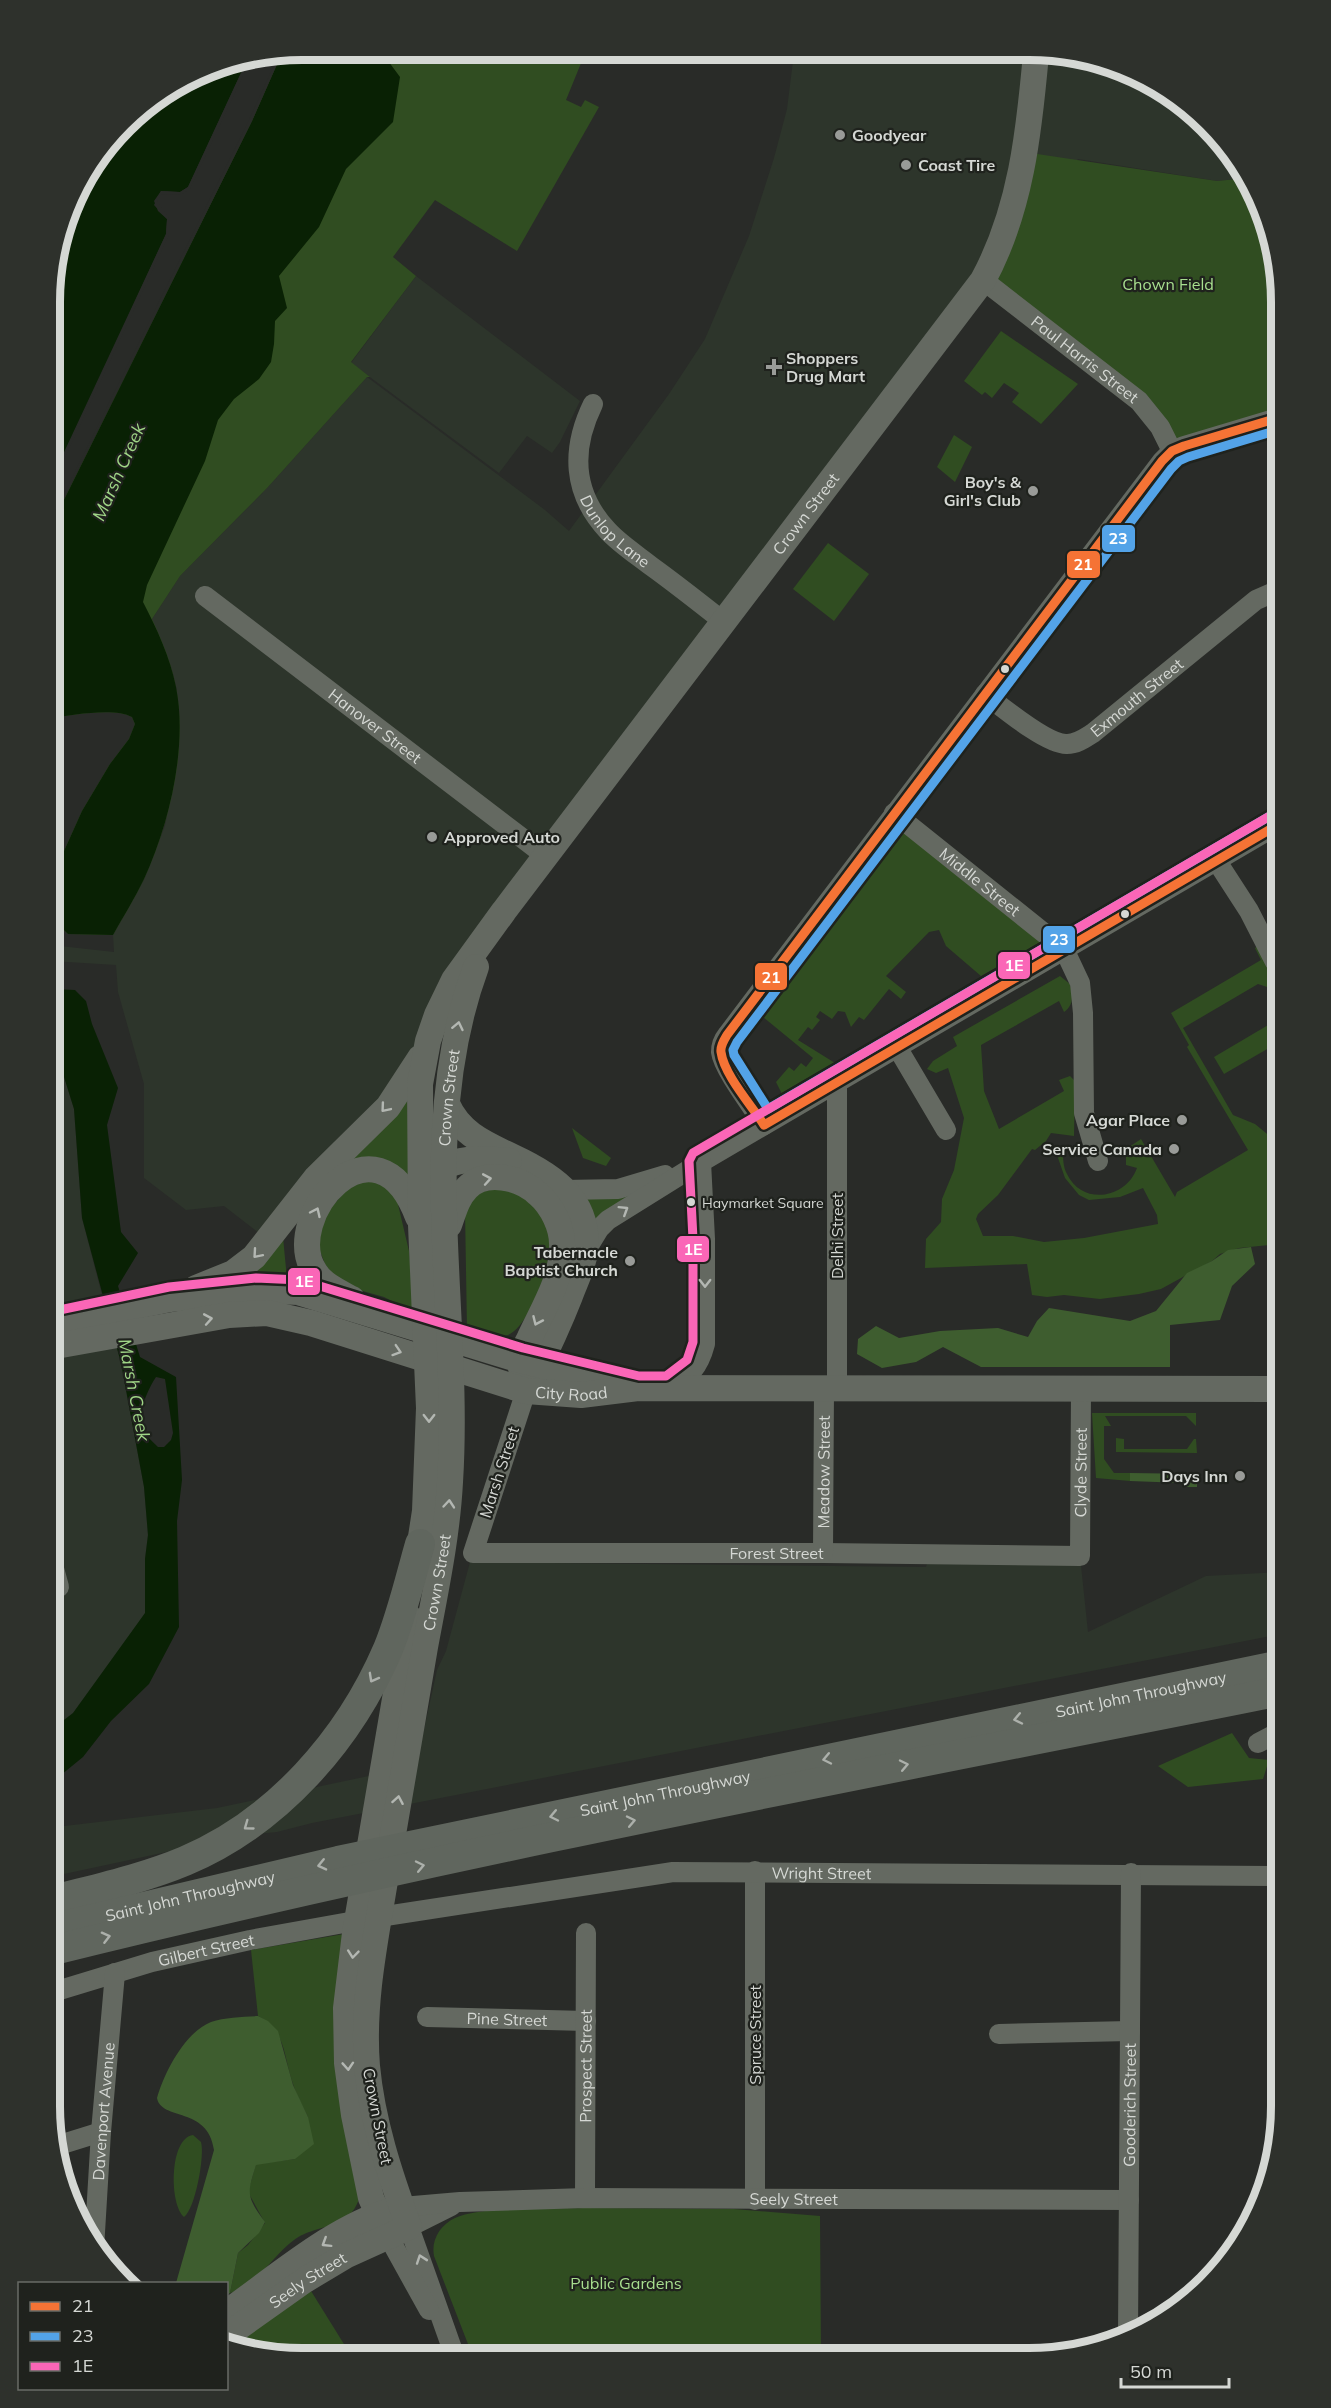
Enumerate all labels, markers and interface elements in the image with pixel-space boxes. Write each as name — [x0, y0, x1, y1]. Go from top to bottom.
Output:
place label: Goodyear — [852, 125, 927, 145]
marker: Goodyear — [833, 128, 847, 142]
place label: Coast Tire — [918, 155, 995, 175]
marker: Coast Tire — [899, 158, 913, 172]
park label: Chown Field — [1122, 274, 1214, 294]
street label: Paul Harris Street — [1027, 311, 1143, 407]
place label: Shoppers Drug Mart — [786, 348, 865, 386]
marker: Shoppers Drug Mart — [767, 360, 781, 374]
water label: Marsh Creek — [87, 419, 151, 524]
street label: Crown Street — [768, 469, 843, 559]
place label: Boy's & Girl's Club — [944, 472, 1022, 510]
marker: Boy's & Girl's Club — [1026, 484, 1040, 498]
street label: Dunlop Lane — [576, 492, 654, 572]
line badge: 23 — [1101, 524, 1136, 553]
text: 23 — [1108, 528, 1128, 548]
line badge: 21 — [1066, 550, 1101, 579]
text: 21 — [1073, 554, 1093, 574]
street label: Exmouth Street — [1086, 653, 1187, 741]
unlabelled marker — [999, 663, 1011, 675]
street label: Hanover Street — [325, 684, 426, 768]
place label: Approved Auto — [444, 827, 560, 847]
marker: Approved Auto — [425, 830, 439, 844]
street label: Middle Street — [935, 843, 1025, 920]
unlabelled marker — [1119, 908, 1131, 920]
line badge: 23 — [1042, 925, 1076, 954]
text: 23 — [1049, 929, 1069, 949]
line badge: 1E — [997, 951, 1031, 980]
text: 1E — [1004, 955, 1024, 975]
line badge: 21 — [754, 962, 788, 991]
text: 21 — [761, 967, 781, 987]
one-way arrow — [451, 1021, 464, 1031]
street label: Crown Street — [434, 1047, 464, 1147]
one-way arrow — [382, 1101, 393, 1112]
place label: Agar Place — [1086, 1110, 1170, 1130]
marker: Agar Place — [1175, 1113, 1189, 1127]
place label: Service Canada — [1042, 1139, 1162, 1159]
marker: Service Canada — [1167, 1142, 1181, 1156]
one-way arrow — [482, 1173, 492, 1186]
street label: Delhi Street — [827, 1193, 847, 1279]
place label: Haymarket Square — [702, 1194, 824, 1212]
marker: Haymarket Square — [685, 1196, 697, 1208]
one-way arrow — [618, 1206, 628, 1218]
one-way arrow — [309, 1207, 321, 1218]
line badge: 1E — [676, 1235, 710, 1263]
text: 1E — [683, 1239, 703, 1259]
place label: Tabernacle Baptist Church — [505, 1242, 618, 1280]
one-way arrow — [253, 1247, 264, 1258]
marker: Tabernacle Baptist Church — [623, 1254, 637, 1268]
line badge: 1E — [287, 1267, 321, 1296]
text: 1E — [294, 1271, 314, 1291]
one-way arrow — [699, 1279, 711, 1288]
one-way arrow — [203, 1313, 212, 1325]
one-way arrow — [532, 1315, 544, 1326]
water label: Marsh Creek — [113, 1336, 156, 1444]
one-way arrow — [391, 1344, 402, 1356]
street label: City Road — [535, 1382, 609, 1405]
one-way arrow — [423, 1414, 435, 1423]
street label: Meadow Street — [813, 1415, 834, 1529]
street label: Marsh Street — [475, 1423, 523, 1520]
street label: Clyde Street — [1070, 1427, 1091, 1518]
place label: Days Inn — [1161, 1466, 1228, 1486]
marker: Days Inn — [1233, 1469, 1247, 1483]
one-way arrow — [442, 1500, 455, 1509]
street label: Crown Street — [418, 1533, 455, 1632]
street label: Forest Street — [729, 1543, 824, 1563]
street label: Saint John Throughway — [1054, 1667, 1229, 1722]
one-way arrow — [369, 1672, 380, 1682]
one-way arrow — [1013, 1712, 1023, 1725]
one-way arrow — [822, 1751, 832, 1764]
one-way arrow — [899, 1759, 909, 1772]
street label: Saint John Throughway — [578, 1765, 753, 1820]
one-way arrow — [391, 1795, 404, 1805]
one-way arrow — [549, 1809, 559, 1822]
one-way arrow — [626, 1816, 636, 1829]
one-way arrow — [244, 1819, 255, 1830]
one-way arrow — [317, 1857, 327, 1870]
one-way arrow — [414, 1860, 424, 1873]
street label: Wright Street — [772, 1863, 872, 1883]
street label: Saint John Throughway — [103, 1866, 278, 1926]
street label: Gilbert Street — [156, 1929, 256, 1970]
one-way arrow — [101, 1931, 111, 1944]
one-way arrow — [347, 1949, 359, 1959]
street label: Spruce Street — [745, 1985, 765, 2085]
street label: Pine Street — [466, 2008, 548, 2030]
street label: Prospect Street — [575, 2009, 596, 2123]
street label: Davenport Avenue — [88, 2041, 119, 2181]
street label: Gooderich Street — [1119, 2043, 1140, 2167]
one-way arrow — [341, 2062, 354, 2071]
street label: Crown Street — [359, 2066, 397, 2166]
street label: Seely Street — [750, 2189, 838, 2209]
one-way arrow — [322, 2236, 333, 2247]
street label: Seely Street — [265, 2247, 350, 2312]
one-way arrow — [416, 2254, 429, 2265]
park label: Public Gardens — [570, 2273, 682, 2293]
legend — [18, 2282, 228, 2390]
text: 21 — [72, 2294, 94, 2317]
text: 23 — [72, 2324, 94, 2347]
scale bar — [1121, 2351, 1229, 2389]
text: 1E — [72, 2354, 93, 2377]
text: 50 m — [1130, 2360, 1172, 2383]

